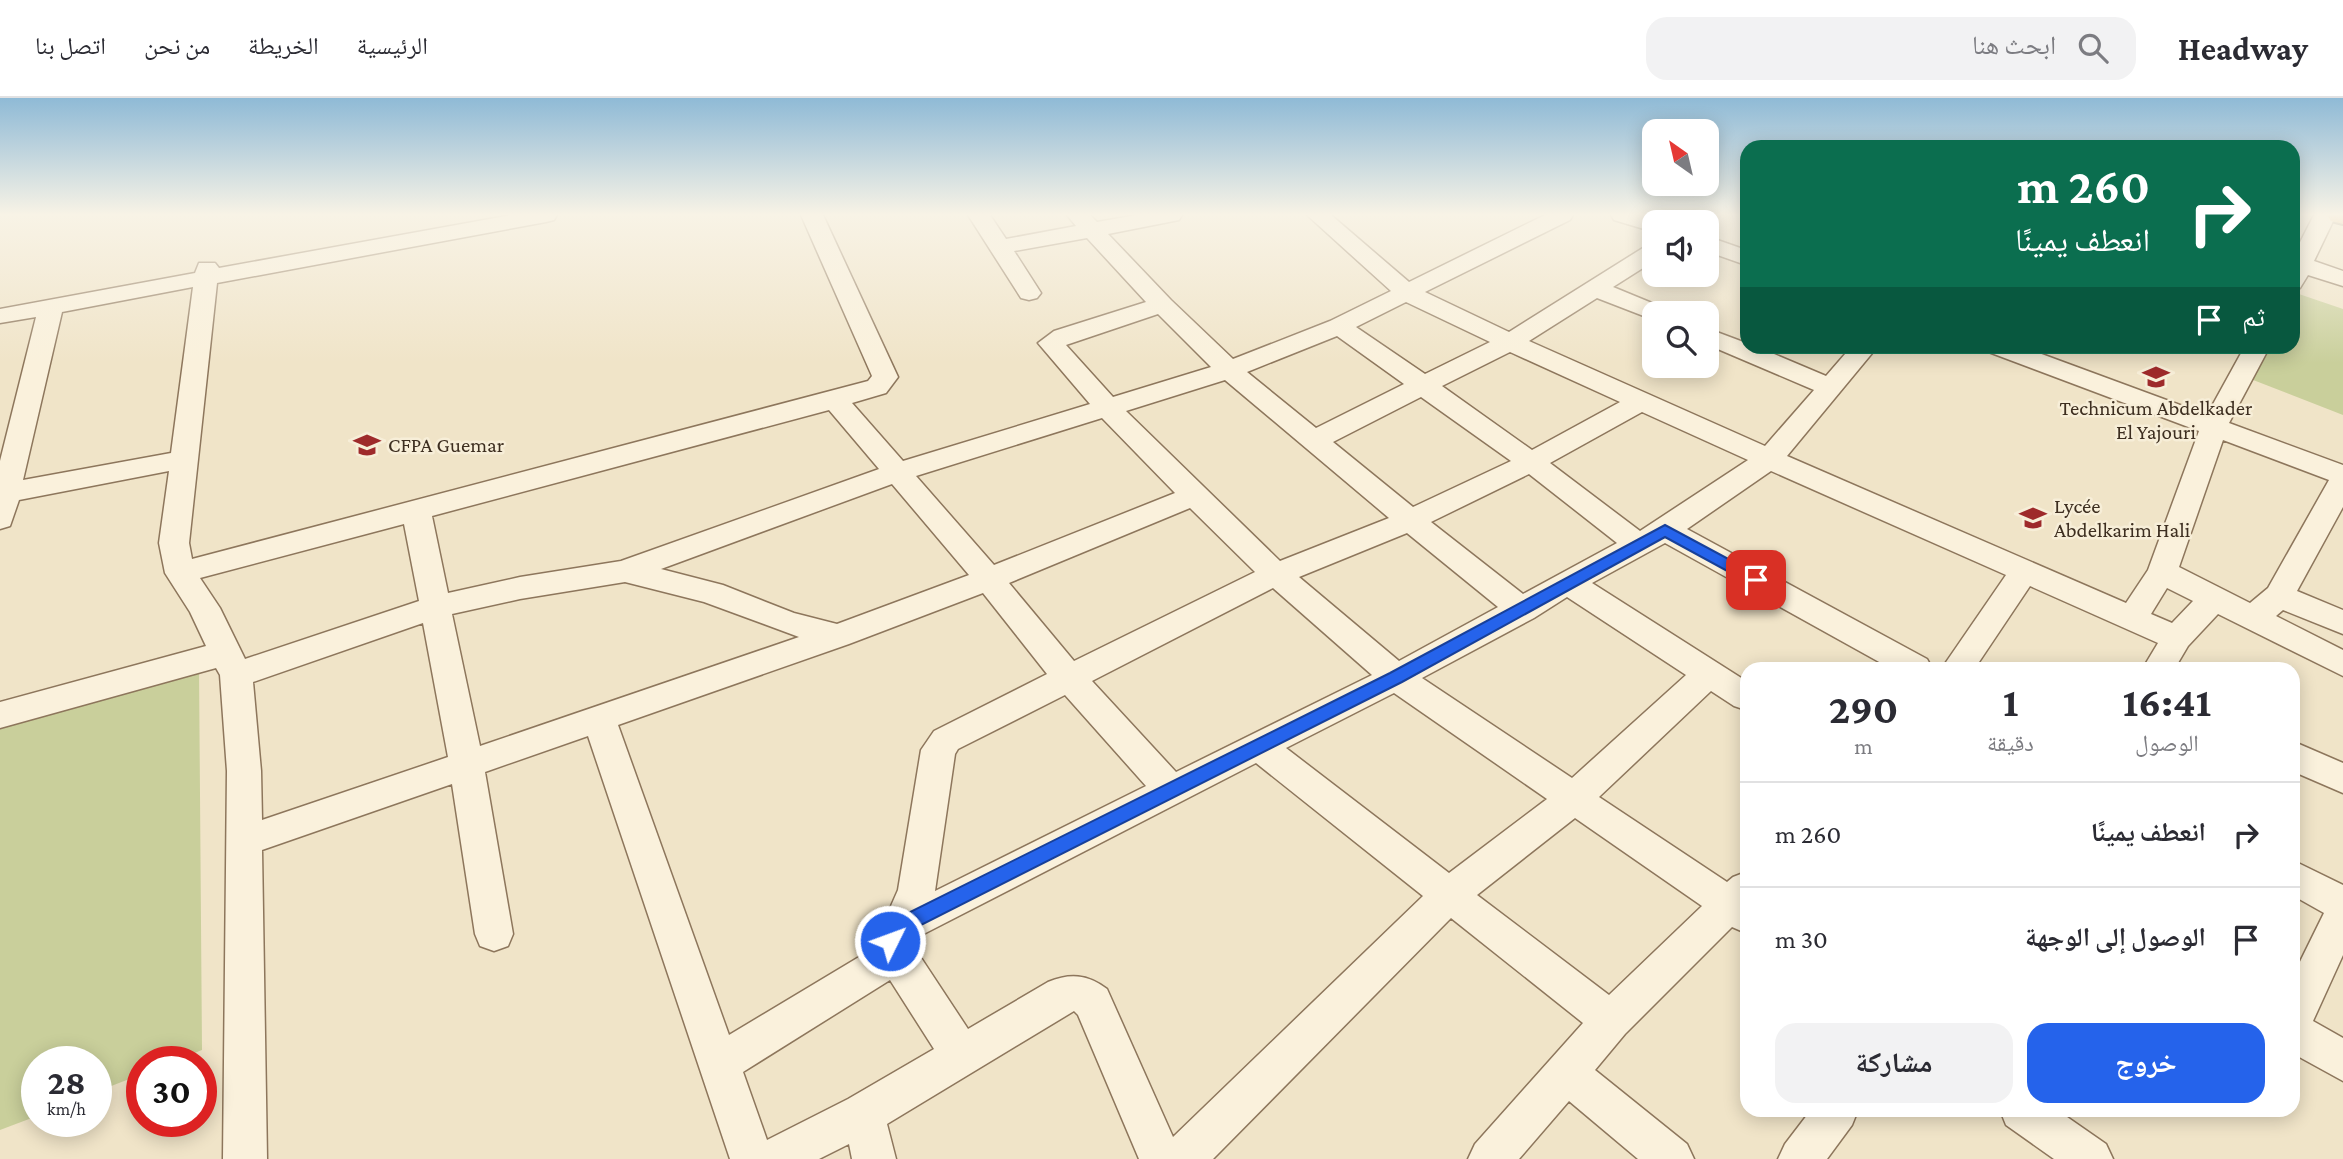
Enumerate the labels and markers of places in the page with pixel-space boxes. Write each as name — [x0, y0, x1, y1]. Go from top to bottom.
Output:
school or university icon: Technicum Abdelkader El Yajouri — [2141, 362, 2171, 392]
place label: Technicum Abdelkader El Yajouri — [2060, 396, 2253, 444]
school or university icon: CFPA Guemar — [352, 430, 382, 460]
place label: CFPA Guemar — [388, 433, 505, 457]
place label: Lycée Abdelkarim Hali — [2054, 494, 2191, 542]
school or university icon: Lycée Abdelkarim Hali — [2018, 503, 2048, 533]
pin — [1726, 550, 1786, 610]

